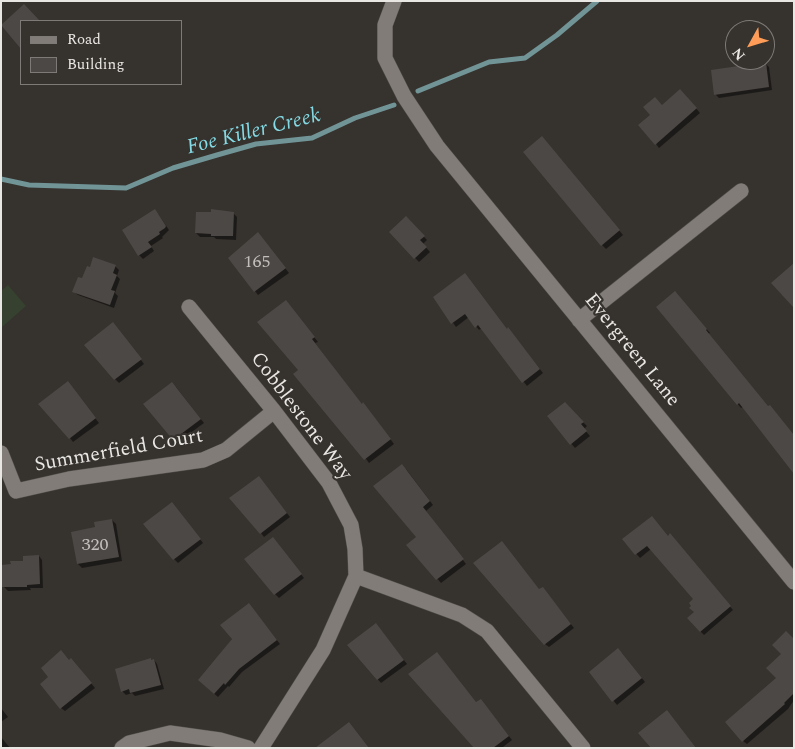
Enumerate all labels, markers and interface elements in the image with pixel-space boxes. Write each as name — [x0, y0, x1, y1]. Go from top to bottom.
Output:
legend — [20, 20, 182, 85]
north arrow — [725, 20, 775, 70]
text: Road — [67, 28, 101, 51]
text: N — [727, 43, 750, 65]
text: Building — [67, 53, 124, 76]
water label: Foe Killer Creek — [184, 104, 324, 162]
house number: 165 — [244, 252, 270, 274]
street label: Evergreen Lane — [578, 290, 684, 412]
street label: Cobblestone Way — [244, 348, 356, 486]
street label: Summerfield Court — [33, 425, 205, 479]
house number: 320 — [82, 535, 108, 557]

